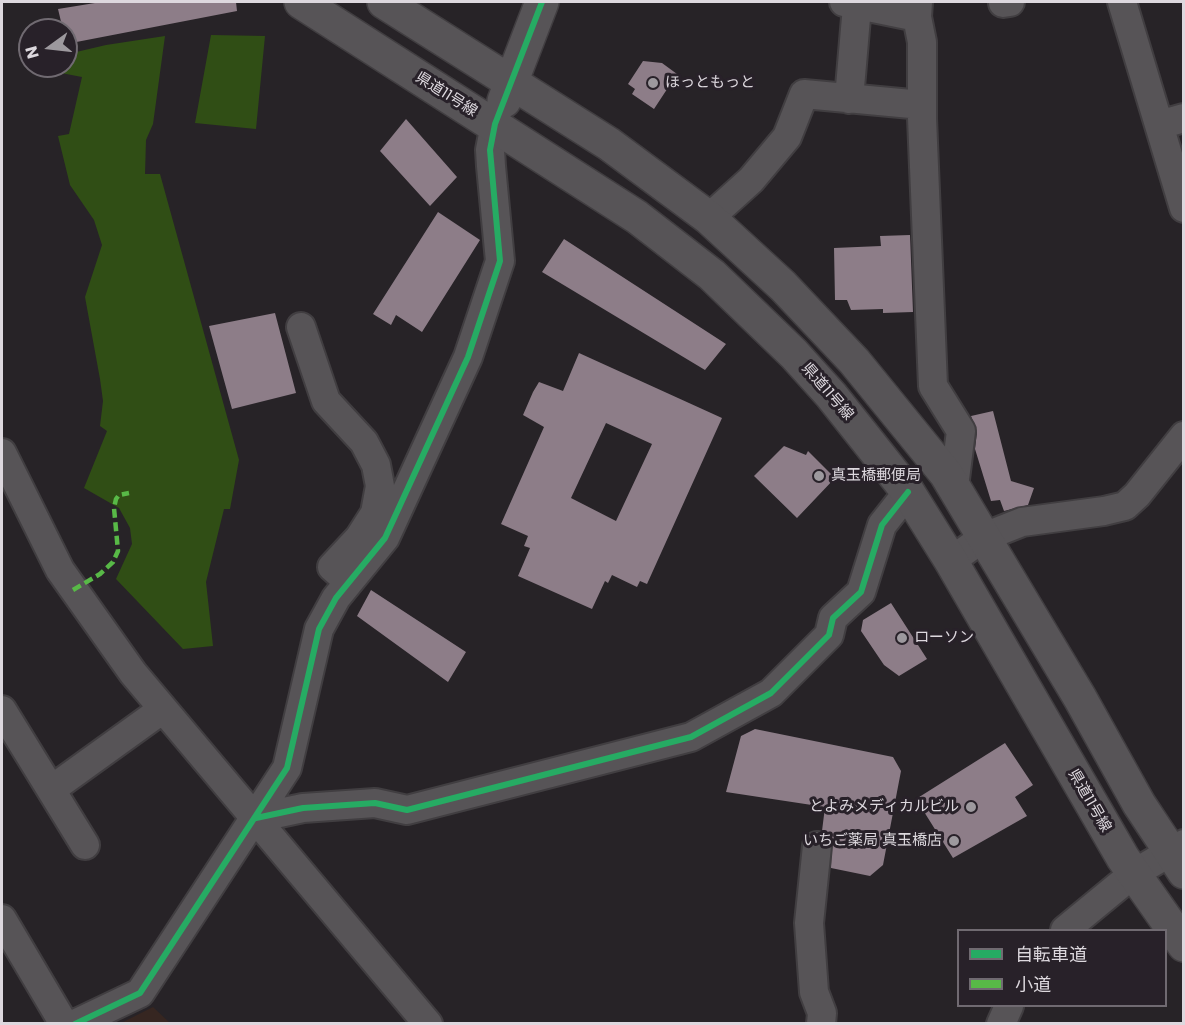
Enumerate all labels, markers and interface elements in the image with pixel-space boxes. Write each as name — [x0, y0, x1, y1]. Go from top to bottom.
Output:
north arrow — [18, 18, 78, 78]
text: N — [19, 43, 45, 61]
street label: 県道11号線 — [412, 69, 480, 121]
place label: ほっともっと — [665, 74, 755, 92]
marker: ほっともっと — [646, 76, 660, 90]
street label: 県道11号線 — [797, 360, 857, 424]
place label: 真玉橋郵便局 — [831, 467, 921, 485]
marker: 真玉橋郵便局 — [812, 469, 826, 483]
place label: ローソン — [914, 629, 974, 647]
marker: ローソン — [895, 631, 909, 645]
street label: 県道11号線 — [1064, 766, 1114, 836]
place label: とよみメディカルビル — [809, 798, 959, 816]
marker: とよみメディカルビル — [964, 800, 978, 814]
place label: いちご薬局 真玉橋店 — [803, 832, 942, 850]
marker: いちご薬局 真玉橋店 — [947, 834, 961, 848]
legend — [957, 929, 1167, 1007]
text: 自転車道 — [1015, 942, 1087, 967]
text: 小道 — [1015, 972, 1051, 997]

